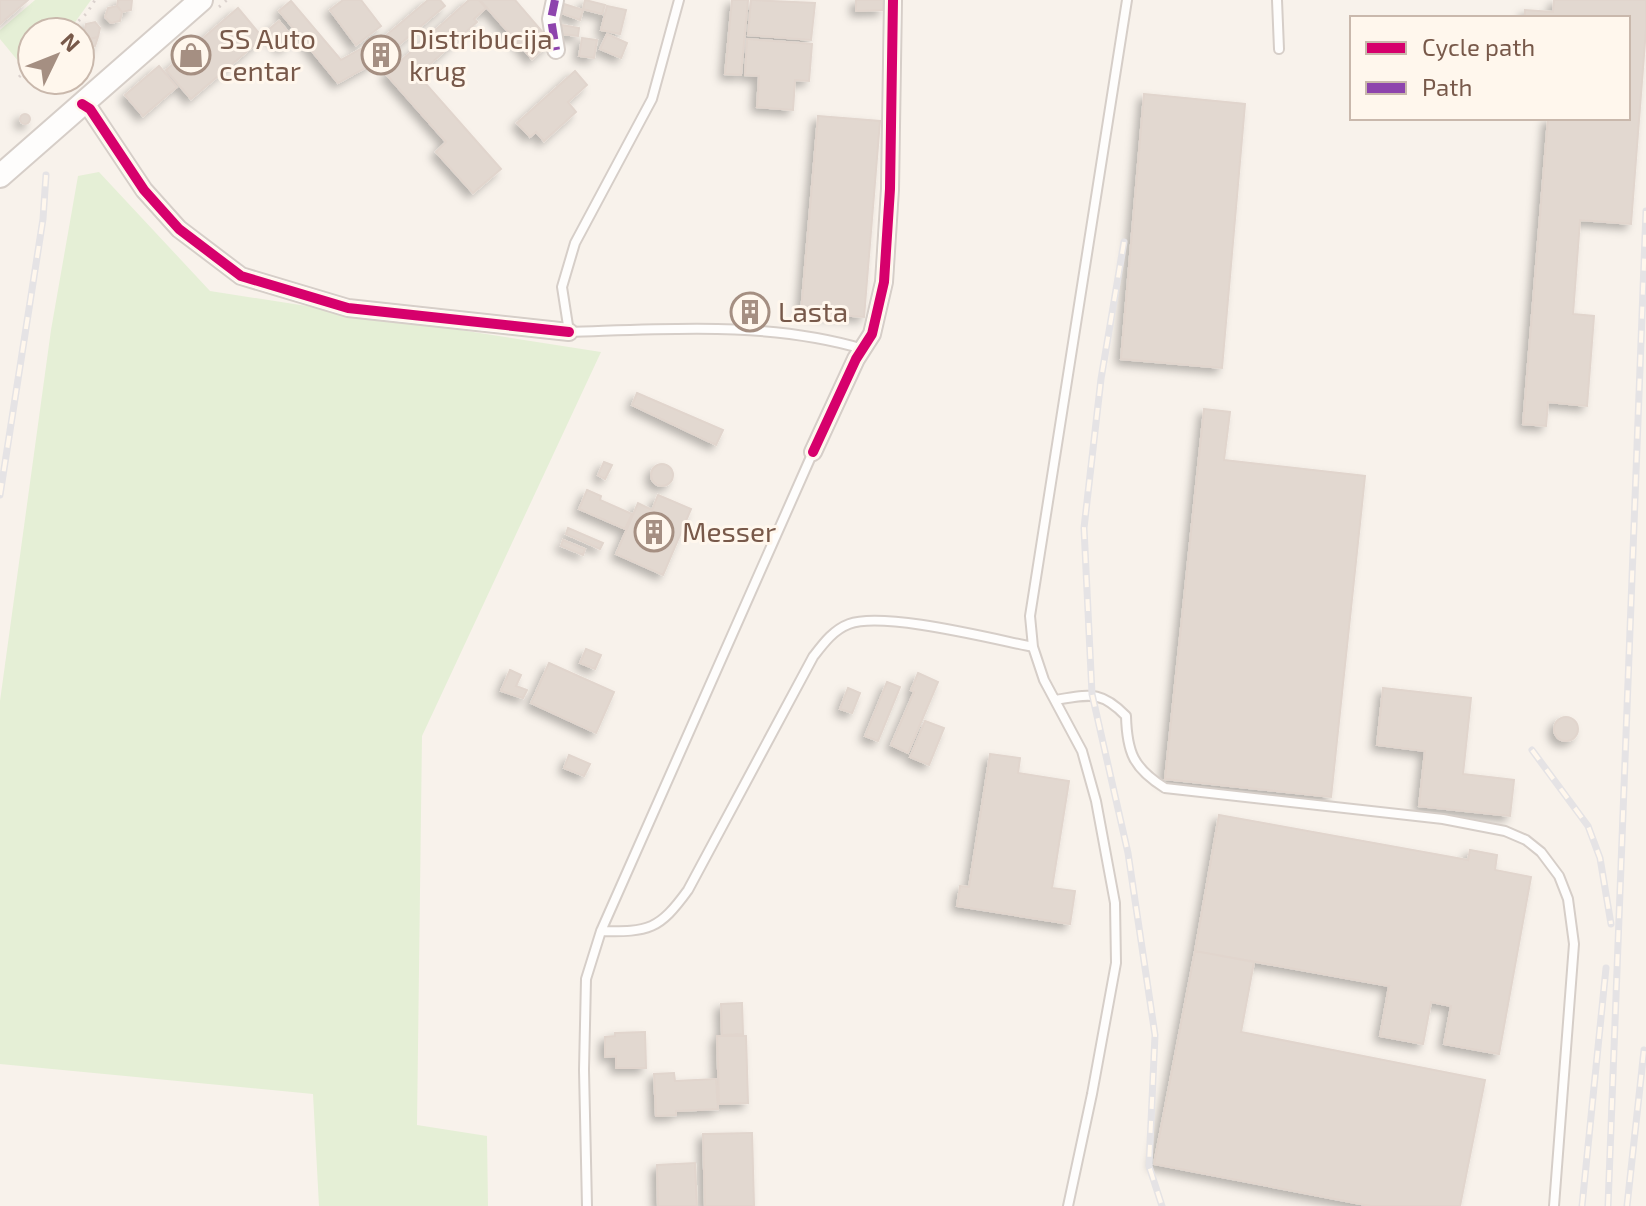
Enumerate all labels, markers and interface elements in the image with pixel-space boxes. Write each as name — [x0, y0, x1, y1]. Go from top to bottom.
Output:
north arrow — [16, 16, 96, 96]
legend — [1350, 16, 1630, 120]
place label: SS Auto centar — [219, 21, 316, 87]
place label: Distribucija krug — [409, 21, 553, 87]
text: N — [56, 27, 86, 56]
text: Cycle path — [1422, 32, 1535, 61]
shop icon: SS Auto centar — [170, 34, 212, 76]
building icon: Distribucija krug — [360, 34, 402, 76]
text: Path — [1422, 72, 1472, 101]
building icon: Lasta — [729, 291, 771, 333]
place label: Lasta — [778, 294, 848, 328]
building icon: Messer — [633, 511, 675, 553]
place label: Messer — [682, 514, 776, 548]

